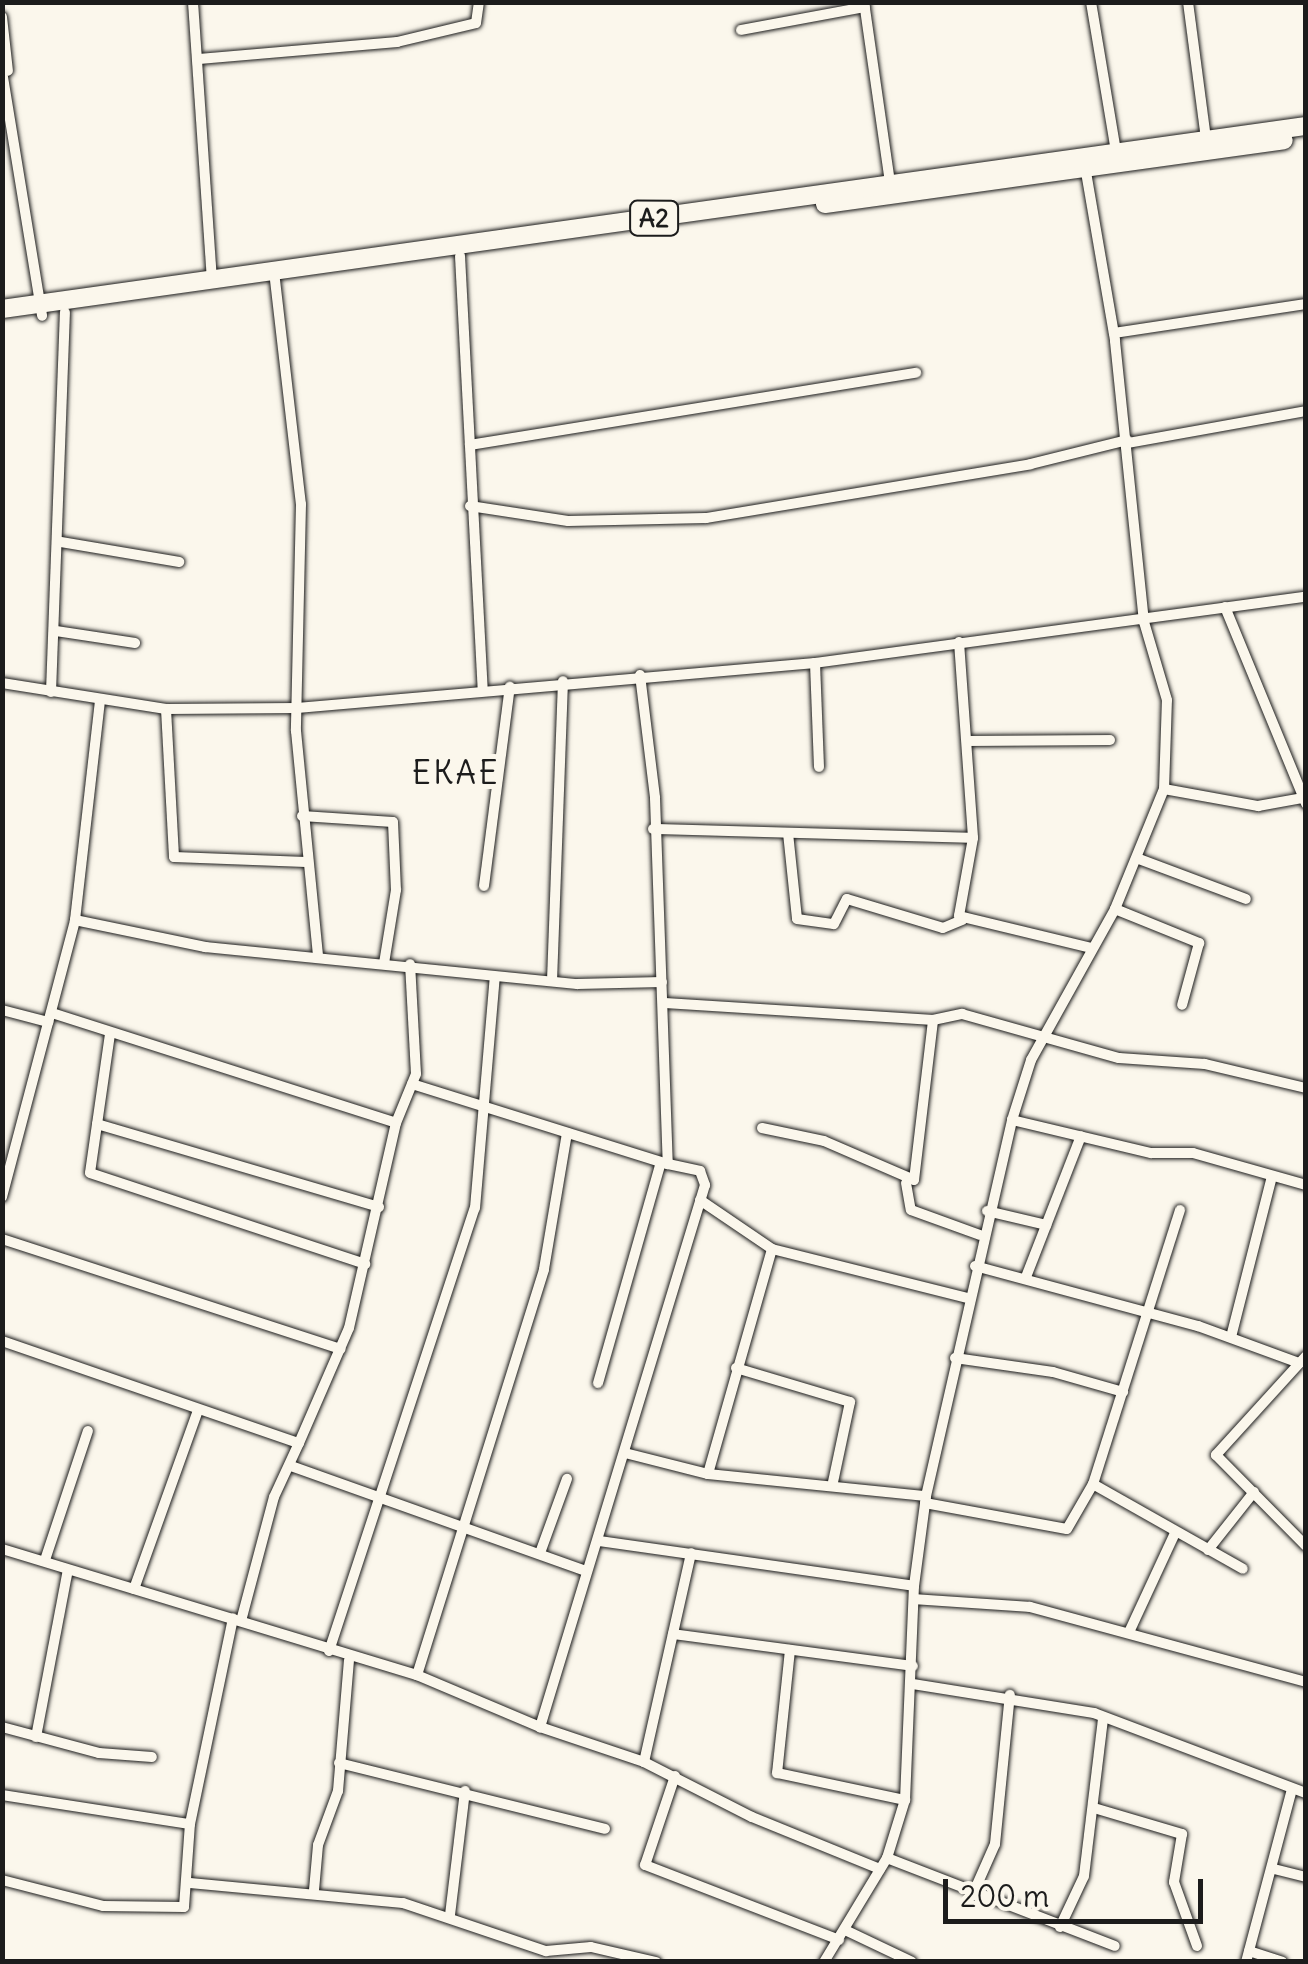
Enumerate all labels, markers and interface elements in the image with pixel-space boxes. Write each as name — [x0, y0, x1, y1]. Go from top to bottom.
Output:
road number: A2 — [629, 198, 679, 238]
district label: EKAE — [412, 754, 500, 792]
scale bar — [948, 1859, 1208, 1921]
text: 200 m — [960, 1877, 1049, 1915]

